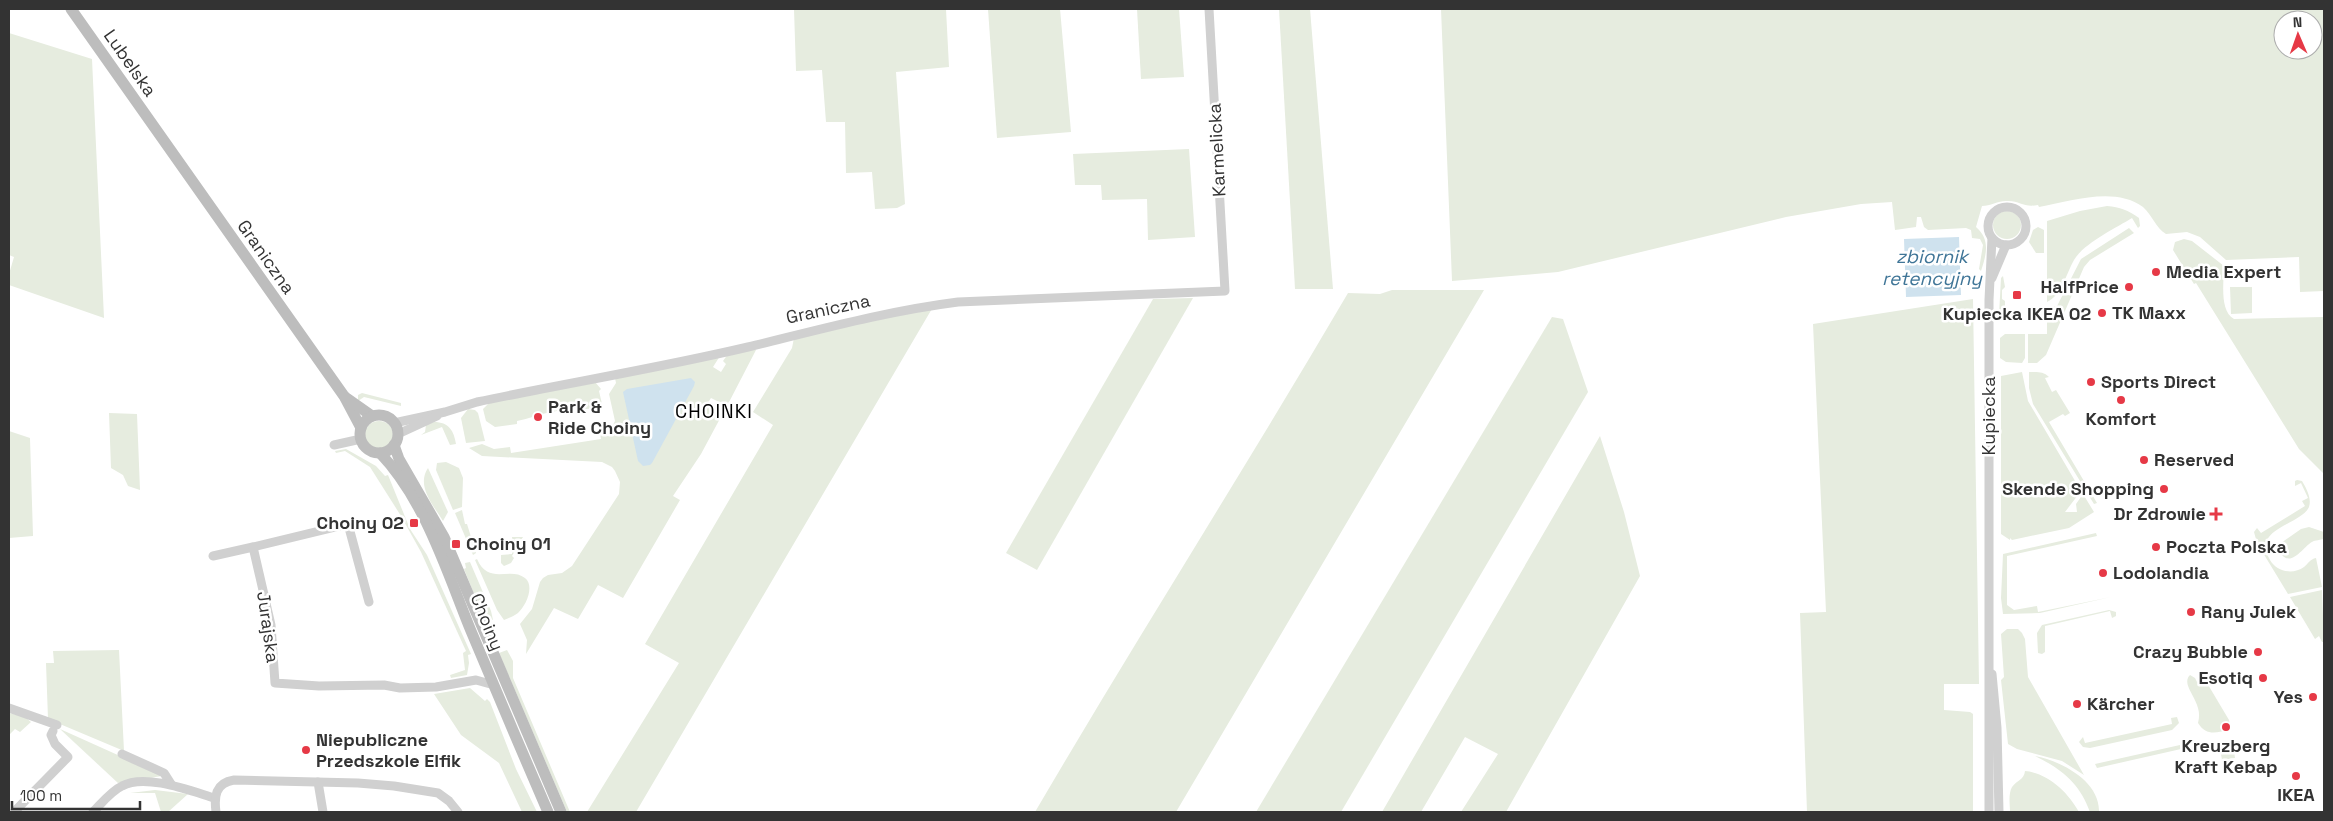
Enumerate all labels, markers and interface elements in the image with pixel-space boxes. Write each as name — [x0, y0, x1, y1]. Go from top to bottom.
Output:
north arrow — [2273, 10, 2323, 60]
text: N — [2293, 13, 2303, 31]
street label: Lubelska — [99, 25, 162, 101]
street label: Karmelicka — [1203, 103, 1230, 197]
street label: Graniczna — [233, 215, 300, 298]
water label: zbiornik retencyjny — [1882, 244, 1983, 291]
place label: Media Expert — [2166, 260, 2281, 283]
marker: Media Expert — [2150, 266, 2162, 278]
place label: HalfPrice — [2040, 275, 2119, 298]
marker: HalfPrice — [2123, 281, 2135, 293]
street label: Graniczna — [784, 288, 872, 329]
marker: Kupiecka IKEA 02 — [2011, 289, 2023, 301]
place label: TK Maxx — [2112, 301, 2186, 324]
place label: Kupiecka IKEA 02 — [1943, 302, 2092, 325]
marker: TK Maxx — [2096, 307, 2108, 319]
place label: Sports Direct — [2101, 370, 2216, 393]
street label: Kupiecka — [1977, 376, 2000, 456]
marker: Sports Direct — [2085, 376, 2097, 388]
marker: Komfort — [2115, 394, 2127, 406]
place label: Park & Ride Choiny — [548, 395, 651, 439]
district label: CHOINKI — [675, 399, 753, 424]
place label: Komfort — [2085, 407, 2157, 430]
marker: Park & Ride Choiny — [532, 411, 544, 423]
place label: Reserved — [2154, 448, 2234, 471]
marker: Reserved — [2138, 454, 2150, 466]
place label: Skende Shopping — [2002, 477, 2154, 500]
marker: Skende Shopping — [2158, 483, 2170, 495]
place label: Dr Zdrowie — [2114, 502, 2206, 525]
marker: Dr Zdrowie — [2210, 508, 2222, 520]
place label: Choiny 02 — [317, 511, 404, 534]
marker: Choiny 02 — [408, 517, 420, 529]
place label: Choiny 01 — [466, 532, 551, 555]
place label: Poczta Polska — [2166, 535, 2287, 558]
marker: Choiny 01 — [450, 538, 462, 550]
marker: Poczta Polska — [2150, 541, 2162, 553]
place label: Lodolandia — [2113, 561, 2210, 584]
marker: Lodolandia — [2097, 567, 2109, 579]
street label: Jurajska — [252, 590, 285, 664]
street label: Choiny — [466, 590, 509, 654]
place label: Rany Julek — [2201, 600, 2296, 623]
marker: Rany Julek — [2185, 606, 2197, 618]
place label: Crazy Bubble — [2133, 640, 2248, 663]
marker: Crazy Bubble — [2252, 646, 2264, 658]
place label: Esotiq — [2198, 666, 2253, 689]
marker: Esotiq — [2257, 672, 2269, 684]
place label: Yes — [2274, 685, 2303, 708]
marker: Yes — [2307, 691, 2319, 703]
place label: Kärcher — [2087, 692, 2155, 715]
marker: Kärcher — [2071, 698, 2083, 710]
marker: Kreuzberg Kraft Kebap — [2220, 721, 2232, 733]
place label: Niepubliczne Przedszkole Elfik — [316, 728, 461, 772]
place label: Kreuzberg Kraft Kebap — [2174, 734, 2278, 778]
marker: Niepubliczne Przedszkole Elfik — [300, 744, 312, 756]
marker: IKEA — [2290, 770, 2302, 782]
scale bar — [12, 778, 140, 810]
place label: IKEA — [2277, 783, 2315, 806]
text: 100 m — [20, 786, 62, 805]

